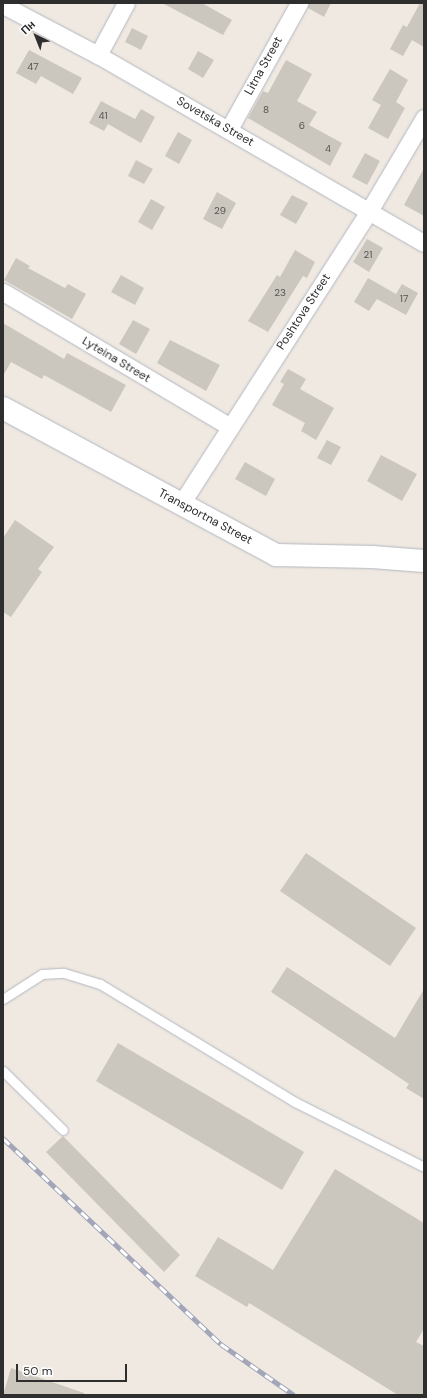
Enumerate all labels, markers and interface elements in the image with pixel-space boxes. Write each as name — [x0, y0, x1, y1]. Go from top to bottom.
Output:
north arrow — [16, 16, 56, 56]
text: Пн — [18, 17, 38, 37]
street label: Litna Street — [242, 34, 286, 98]
house number: 47 — [27, 61, 39, 73]
street label: Sovetska Street — [174, 94, 256, 150]
house number: 8 — [263, 104, 269, 116]
house number: 41 — [98, 110, 108, 122]
house number: 6 — [299, 120, 305, 132]
house number: 4 — [325, 143, 331, 155]
house number: 29 — [214, 205, 226, 217]
house number: 21 — [364, 249, 372, 261]
street label: Poshtova Street — [274, 271, 334, 353]
house number: 23 — [274, 287, 286, 299]
house number: 17 — [400, 293, 408, 305]
street label: Lyteina Street — [79, 334, 153, 386]
street label: Transportna Street — [156, 486, 254, 548]
scale bar — [18, 1356, 129, 1382]
text: 50 m — [23, 1363, 52, 1379]

